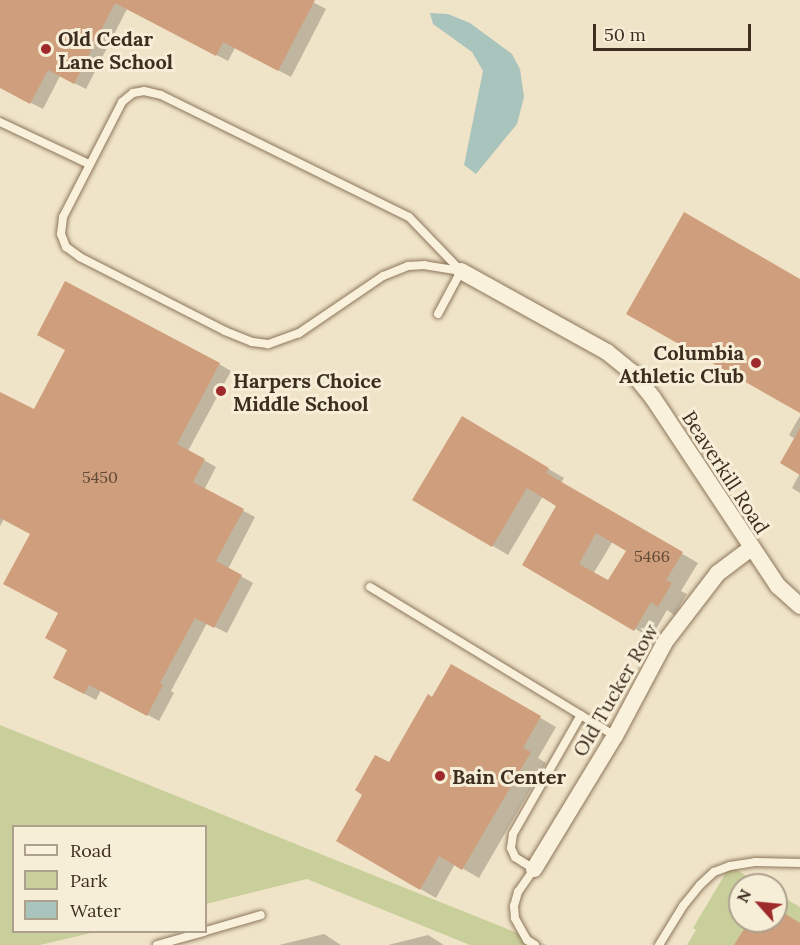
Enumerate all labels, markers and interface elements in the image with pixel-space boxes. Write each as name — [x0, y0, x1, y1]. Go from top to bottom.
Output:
scale bar — [596, 12, 754, 50]
text: 50 m — [604, 23, 646, 46]
place label: Old Cedar Lane School — [58, 26, 173, 73]
marker: Old Cedar Lane School — [39, 42, 53, 56]
place label: Columbia Athletic Club — [619, 340, 744, 387]
marker: Columbia Athletic Club — [749, 356, 763, 370]
place label: Harpers Choice Middle School — [233, 368, 381, 415]
marker: Harpers Choice Middle School — [214, 384, 228, 398]
street label: Beaverkill Road — [677, 406, 775, 538]
house number: 5450 — [82, 467, 118, 487]
house number: 5466 — [634, 546, 670, 566]
street label: Old Tucker Row — [567, 620, 663, 760]
place label: Bain Center — [452, 764, 566, 788]
marker: Bain Center — [433, 769, 447, 783]
legend — [12, 825, 207, 933]
text: Road — [70, 839, 112, 862]
text: Park — [70, 869, 107, 892]
north arrow — [728, 873, 788, 933]
text: N — [732, 886, 755, 906]
text: Water — [70, 899, 121, 922]

